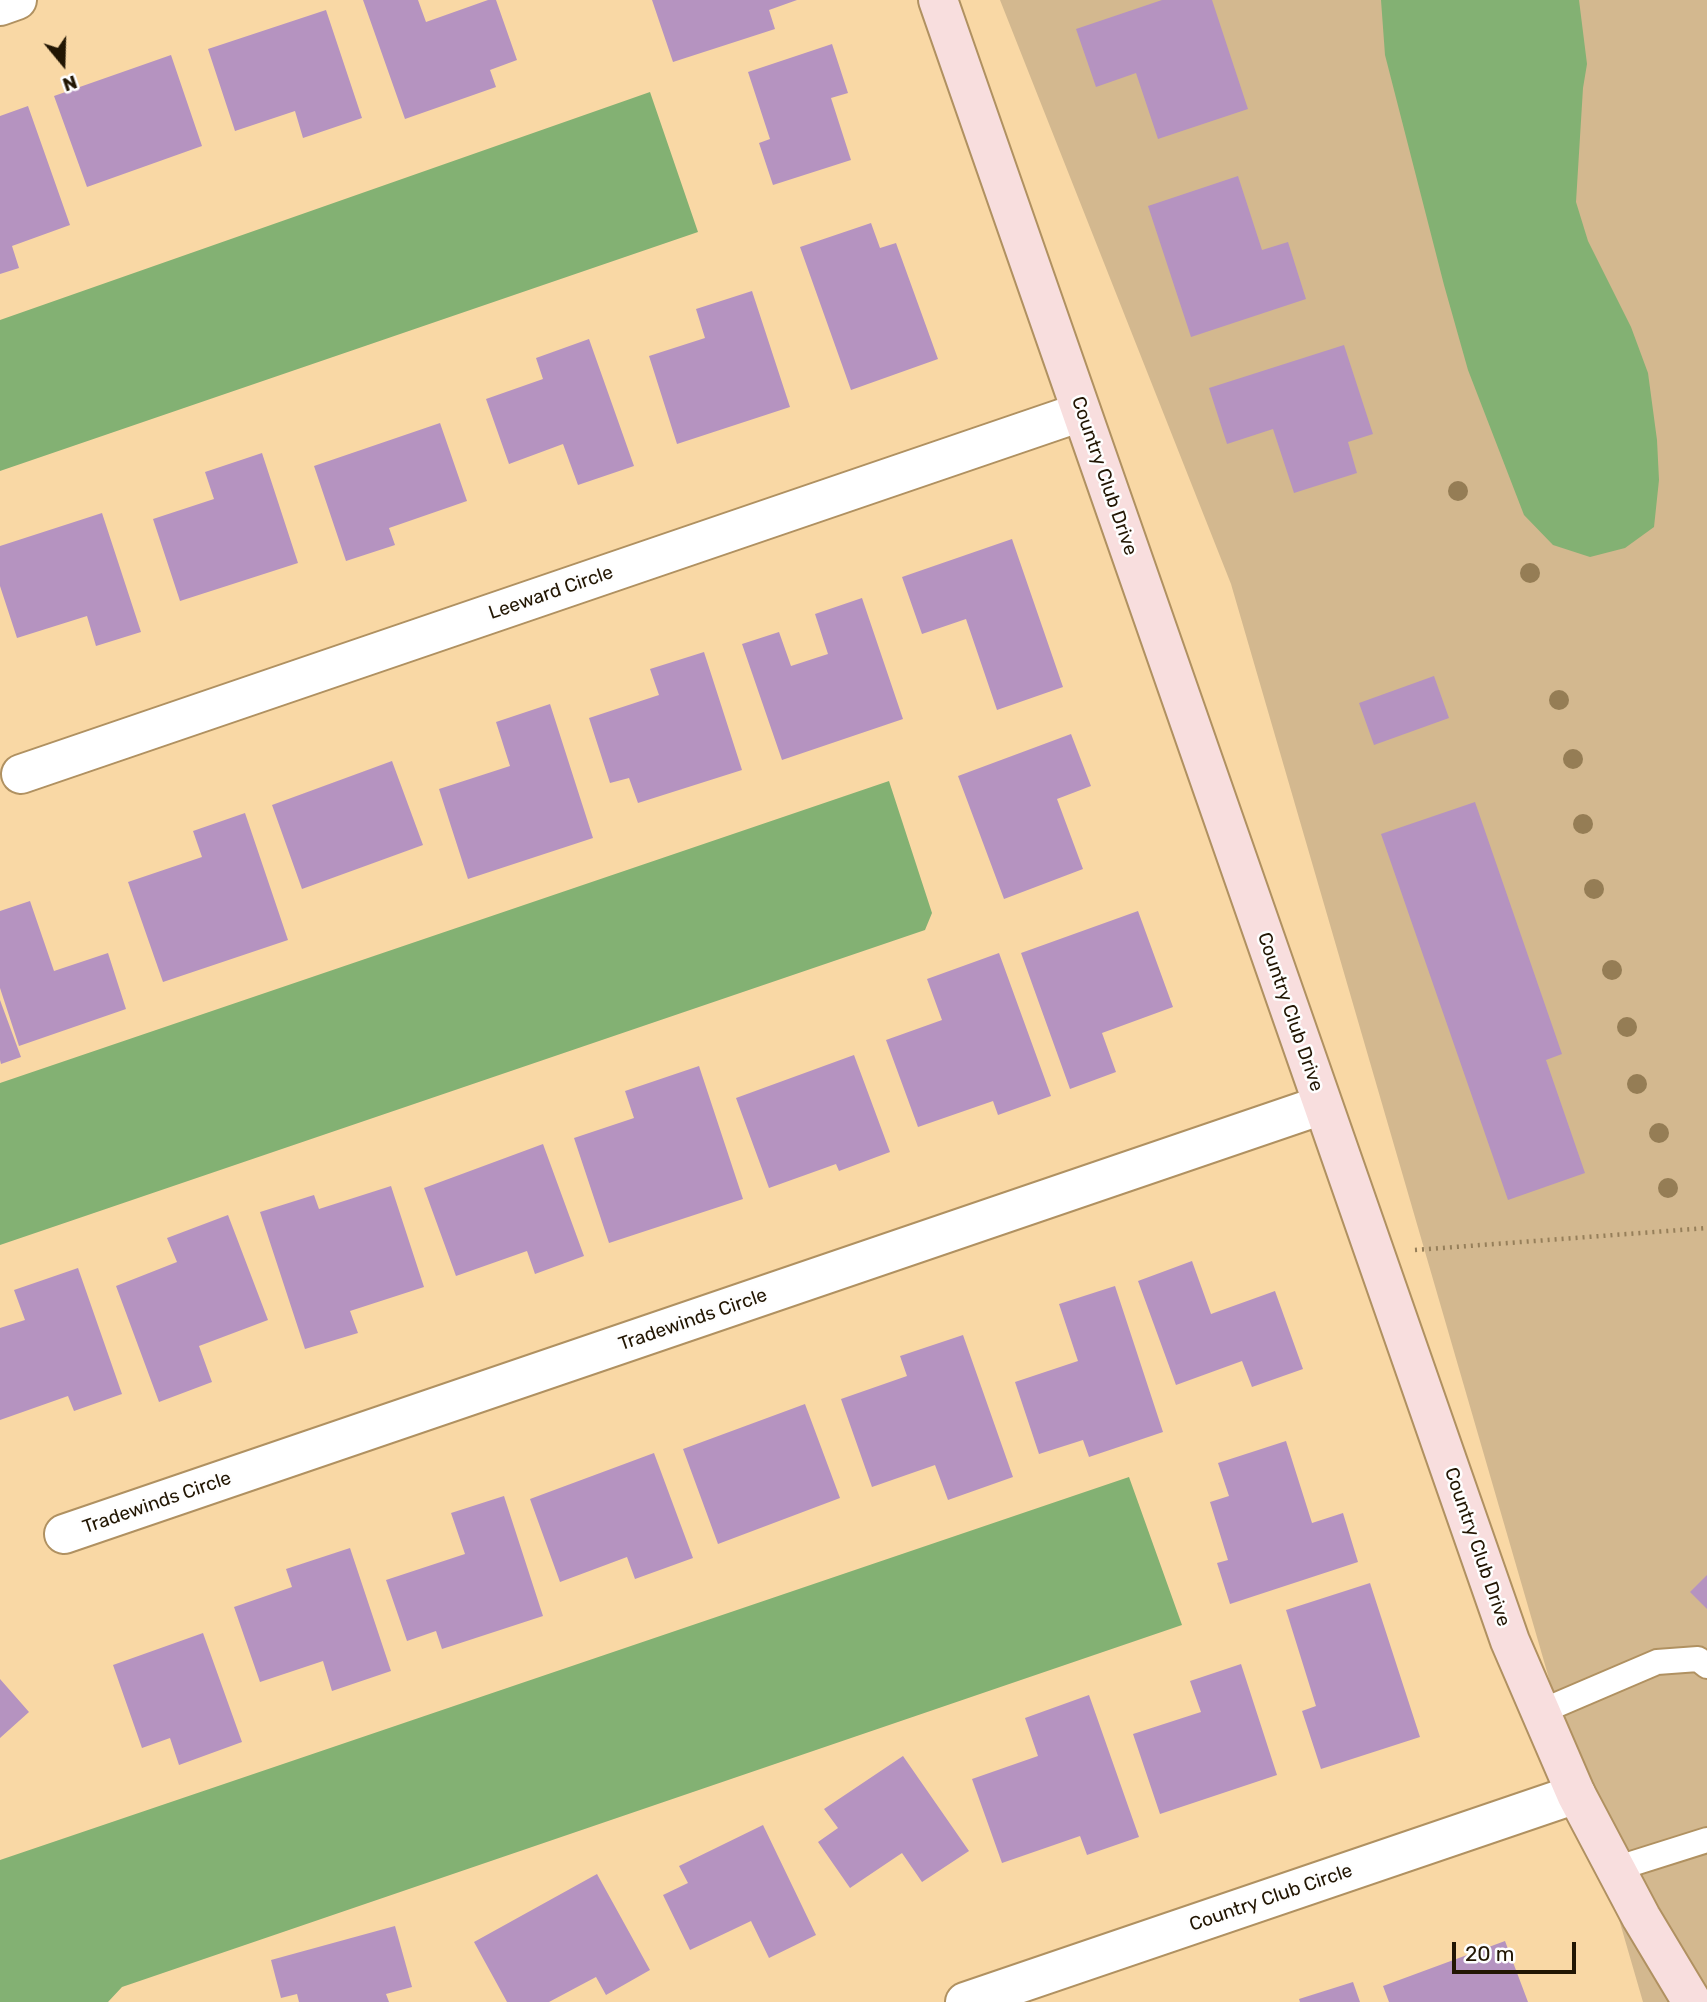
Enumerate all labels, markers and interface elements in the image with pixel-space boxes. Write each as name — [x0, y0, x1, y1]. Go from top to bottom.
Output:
north arrow — [28, 28, 98, 98]
text: N — [60, 70, 80, 96]
street label: Country Club Drive — [1066, 394, 1142, 558]
street label: Leeward Circle — [486, 561, 616, 625]
street label: Country Club Drive — [1252, 930, 1328, 1094]
street label: Tradewinds Circle — [616, 1284, 770, 1356]
street label: Country Club Drive — [1439, 1465, 1515, 1629]
street label: Tradewinds Circle — [80, 1467, 234, 1539]
street label: Country Club Circle — [1187, 1859, 1355, 1937]
scale bar — [1455, 1928, 1579, 1972]
text: 20 m — [1465, 1941, 1514, 1966]

